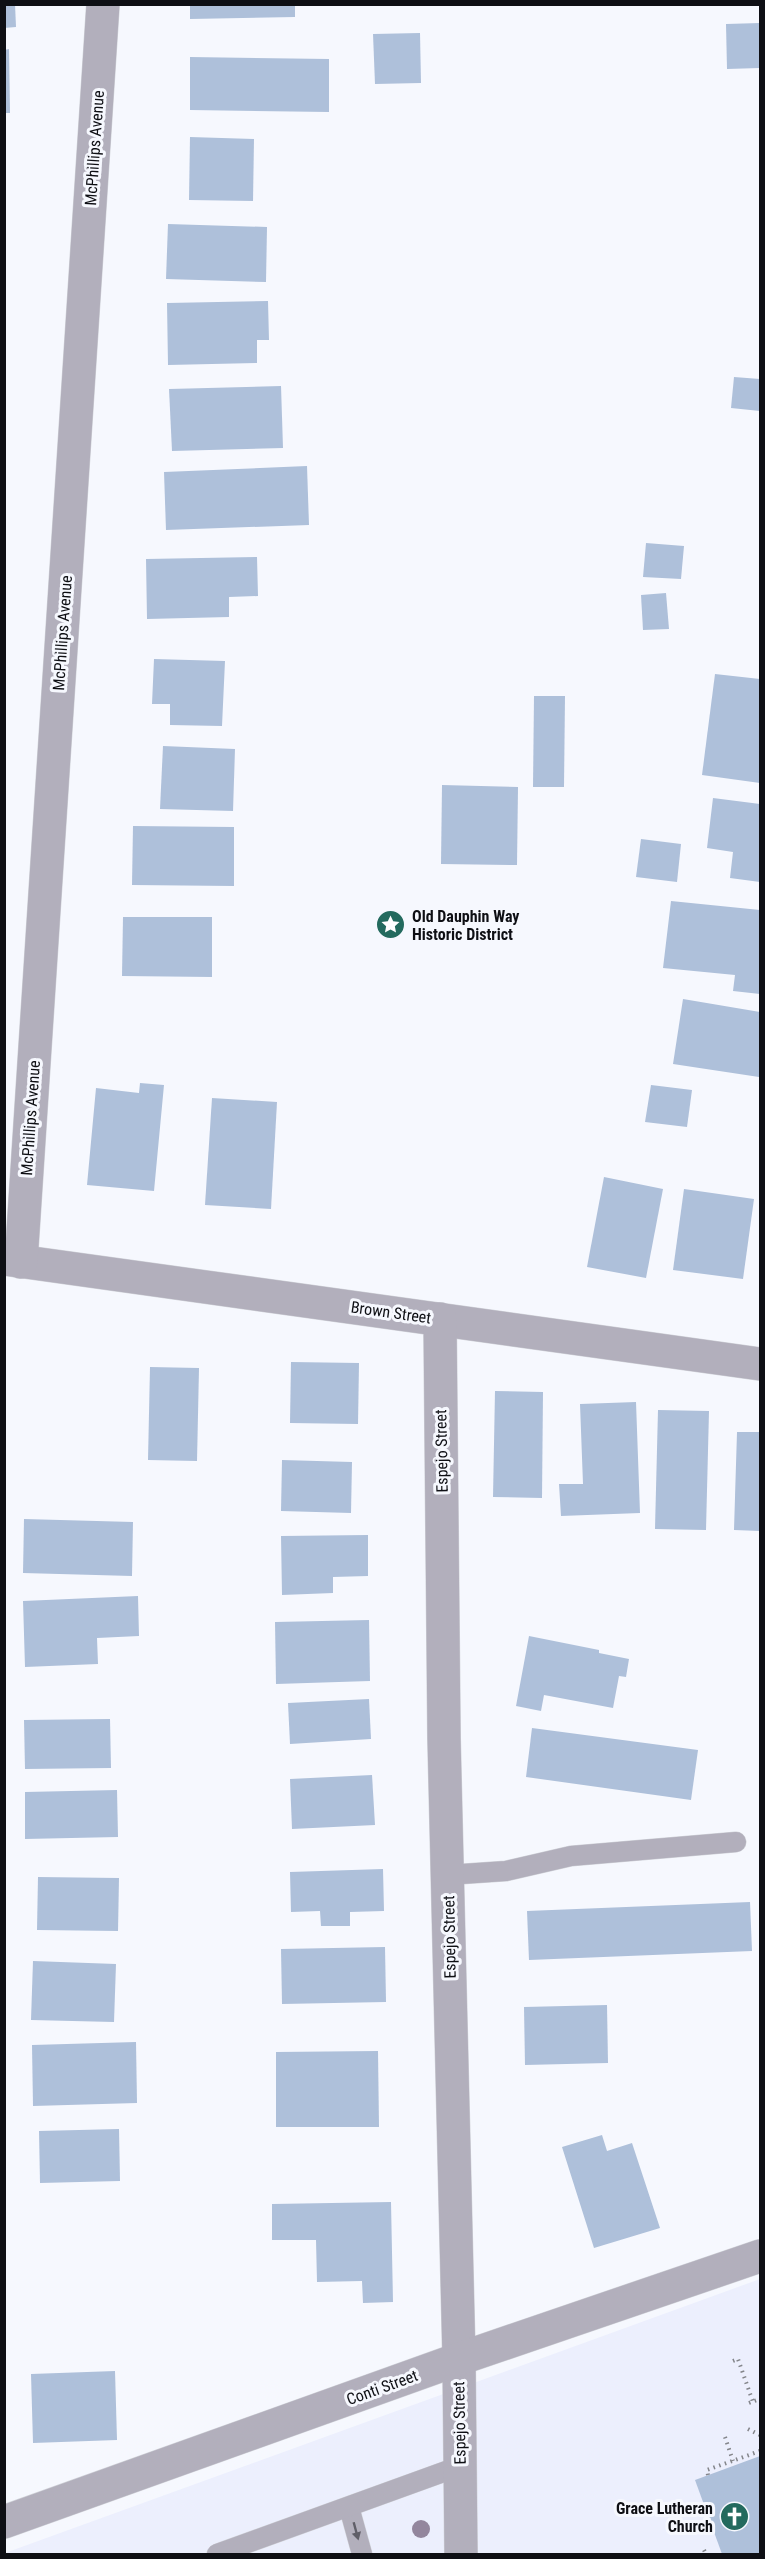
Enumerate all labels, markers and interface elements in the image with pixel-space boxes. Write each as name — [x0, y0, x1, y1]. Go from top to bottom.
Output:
street label: McPhillips Avenue — [81, 90, 108, 206]
street label: McPhillips Avenue — [49, 575, 76, 691]
place label: Old Dauphin Way Historic District — [412, 907, 519, 944]
place icon: Old Dauphin Way Historic District — [375, 909, 407, 941]
street label: McPhillips Avenue — [17, 1060, 44, 1176]
street label: Brown Street — [350, 1297, 433, 1328]
street label: Espejo Street — [431, 1409, 452, 1493]
street label: Espejo Street — [439, 1895, 460, 1979]
street label: Conti Street — [344, 2366, 421, 2409]
street label: Espejo Street — [449, 2381, 470, 2465]
place label: Grace Lutheran Church — [616, 2499, 713, 2536]
church icon: Grace Lutheran Church — [718, 2501, 750, 2533]
one-way arrow — [351, 2521, 361, 2540]

